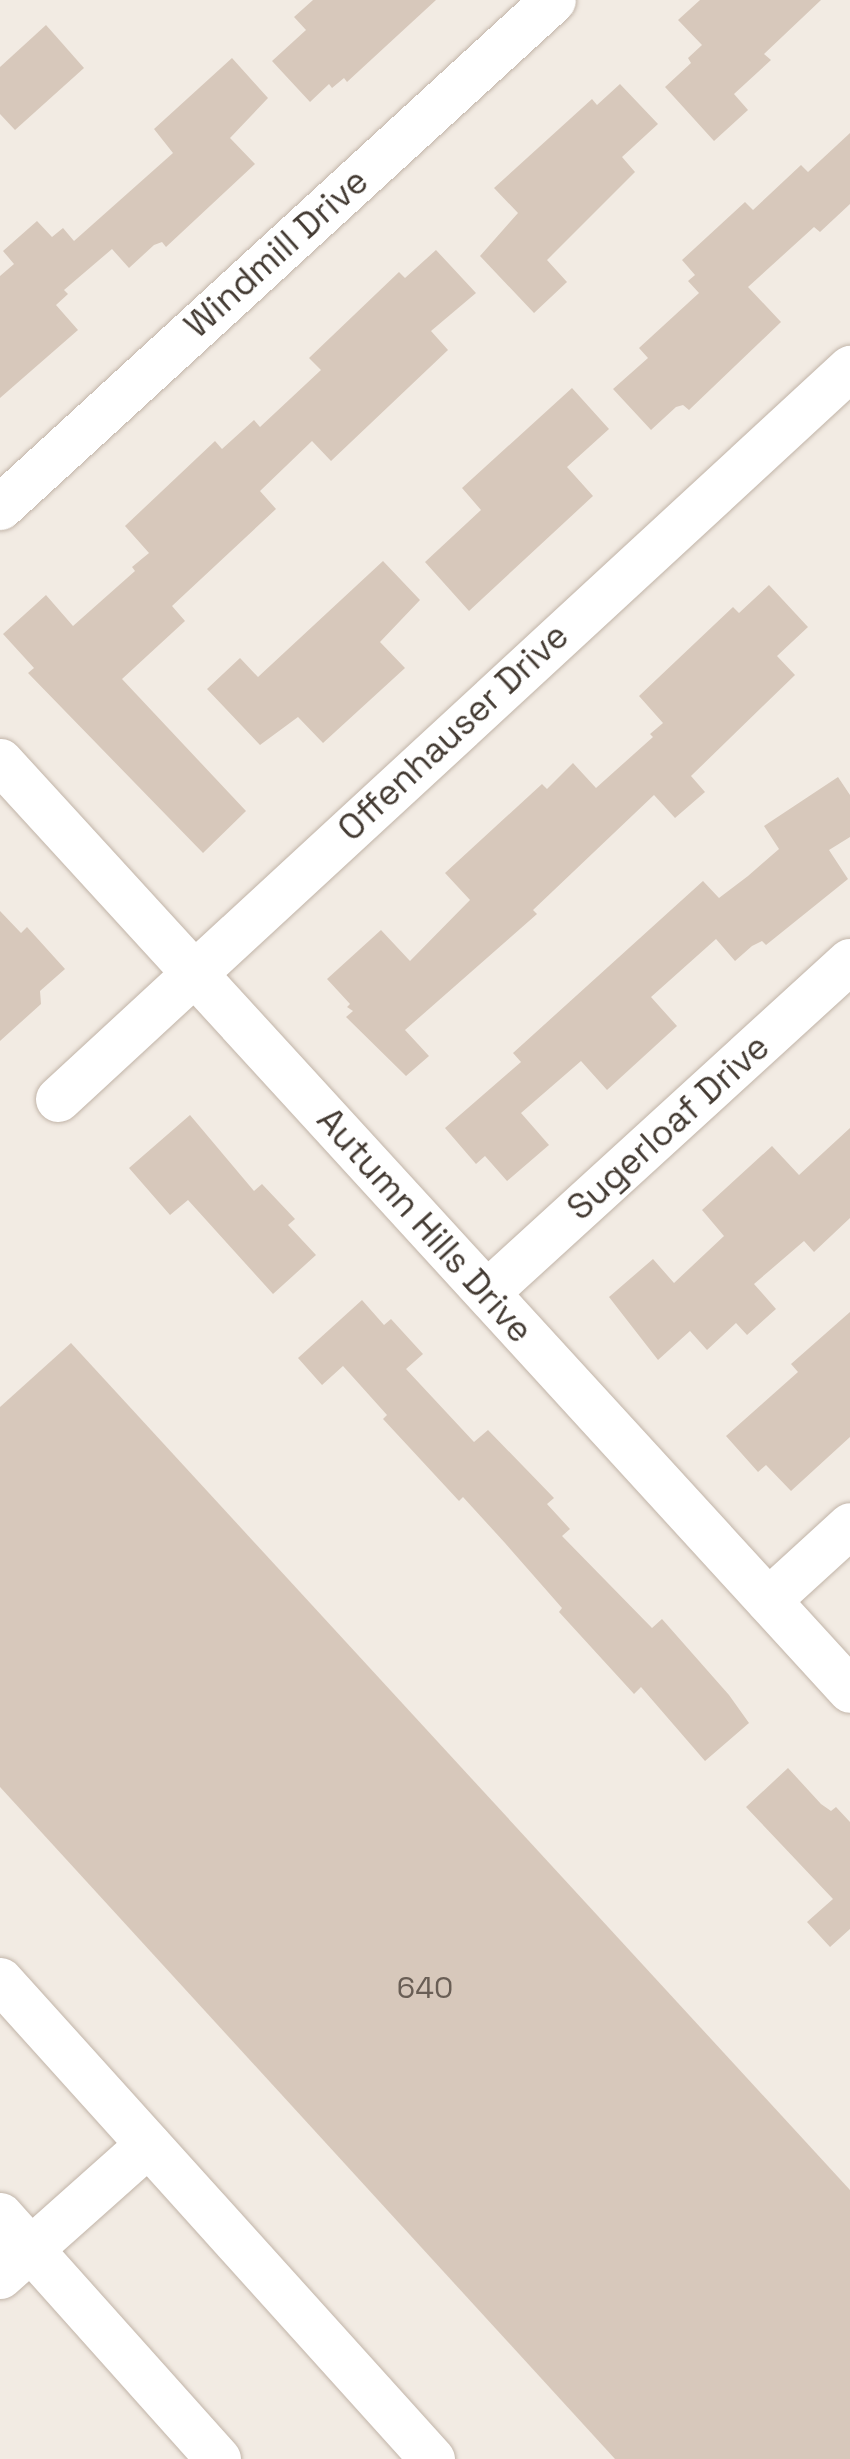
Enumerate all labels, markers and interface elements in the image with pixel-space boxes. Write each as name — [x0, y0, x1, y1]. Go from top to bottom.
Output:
street label: Windmill Drive — [176, 160, 376, 346]
street label: Offenhauser Drive — [329, 615, 577, 849]
street label: Sugerloaf Drive — [559, 1025, 777, 1229]
street label: Autumn Hills Drive — [309, 1099, 541, 1351]
house number: 640 — [397, 1970, 453, 2006]

